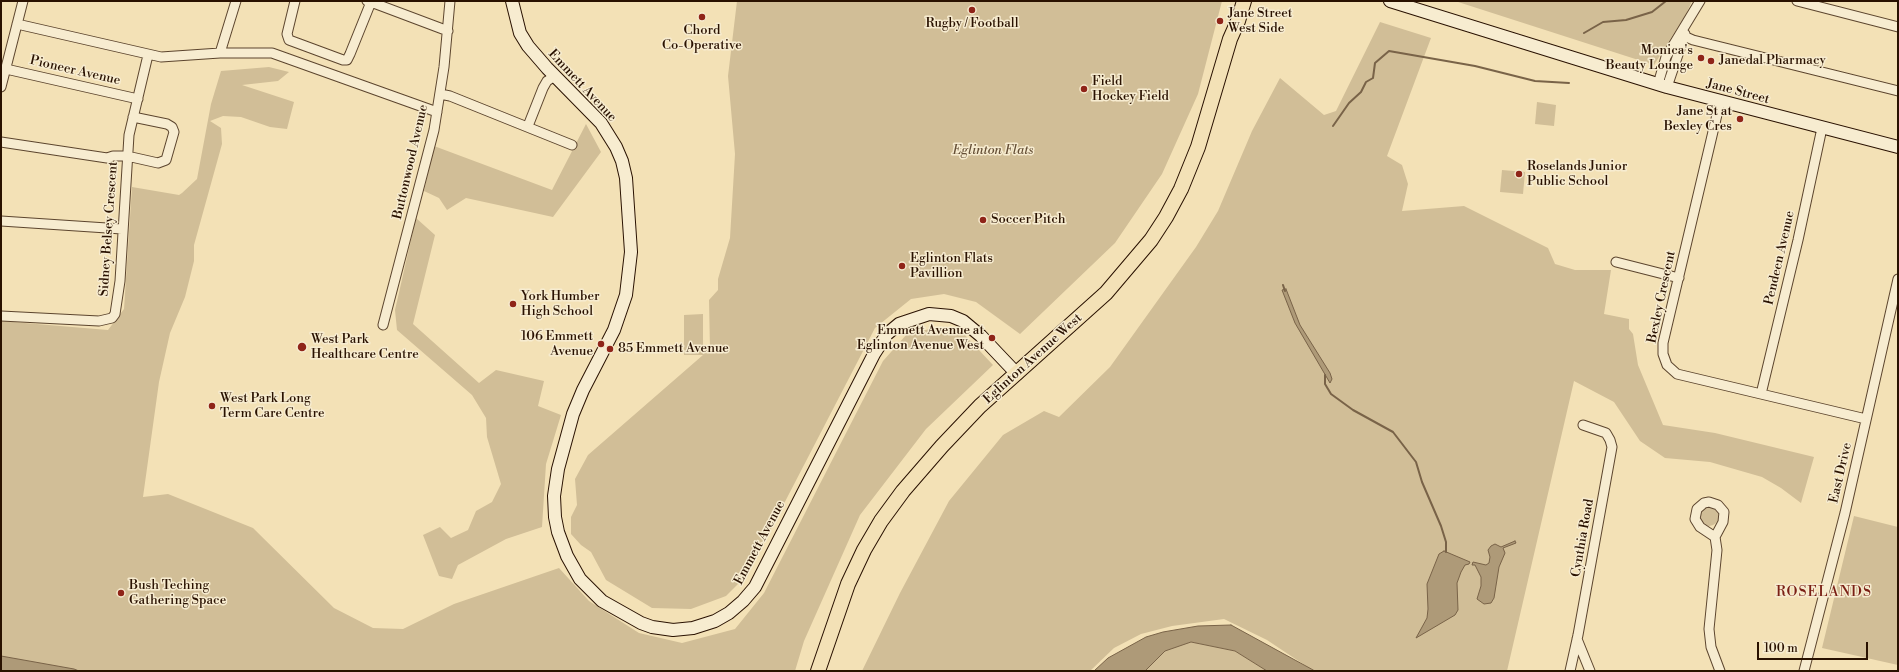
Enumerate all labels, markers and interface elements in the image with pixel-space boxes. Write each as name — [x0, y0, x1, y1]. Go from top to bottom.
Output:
marker: Rugby / Football — [967, 5, 977, 15]
place label: Jane Street West Side — [1228, 6, 1292, 37]
marker: Chord Co-Operative — [697, 12, 707, 22]
place label: Rugby / Football — [925, 16, 1019, 32]
marker: Jane Street West Side — [1215, 16, 1225, 26]
place label: Chord Co-Operative — [662, 23, 742, 54]
place label: Monica's Beauty Lounge — [1605, 43, 1693, 74]
street label: Emmett Avenue — [545, 47, 619, 125]
street label: Pioneer Avenue — [28, 53, 122, 89]
marker: Monica's Beauty Lounge — [1696, 53, 1706, 63]
place label: Janedal Pharmacy — [1719, 53, 1826, 69]
marker: Janedal Pharmacy — [1706, 56, 1716, 66]
place label: Field Hockey Field — [1092, 74, 1169, 105]
street label: Jane Street — [1705, 76, 1771, 108]
marker: Field Hockey Field — [1079, 84, 1089, 94]
street label: Buttonwood Avenue — [390, 103, 432, 221]
place label: Jane St at Bexley Cres — [1664, 104, 1732, 135]
marker: Jane St at Bexley Cres — [1735, 114, 1745, 124]
park label: Eglinton Flats — [953, 143, 1033, 159]
place label: Roselands Junior Public School — [1527, 159, 1627, 190]
street label: Sidney Belsey Crescent — [96, 161, 122, 297]
marker: Roselands Junior Public School — [1514, 169, 1524, 179]
street label: Pendeen Avenue — [1762, 209, 1798, 307]
place label: Soccer Pitch — [991, 212, 1065, 228]
marker: Soccer Pitch — [978, 215, 988, 225]
street label: Bexley Crescent — [1645, 250, 1679, 344]
place label: Eglinton Flats Pavillion — [910, 251, 993, 282]
marker: Eglinton Flats Pavillion — [897, 261, 907, 271]
place label: York Humber High School — [521, 289, 600, 320]
marker: York Humber High School — [508, 299, 518, 309]
street label: Eglinton Avenue West — [981, 311, 1085, 407]
place label: Emmett Avenue at Eglinton Avenue West — [857, 323, 984, 354]
place label: 106 Emmett Avenue — [521, 329, 593, 360]
place label: West Park Healthcare Centre — [311, 332, 419, 363]
marker: Emmett Avenue at Eglinton Avenue West — [987, 333, 997, 343]
marker: 106 Emmett Avenue — [596, 339, 606, 349]
marker: West Park Healthcare Centre — [296, 341, 308, 353]
place label: 85 Emmett Avenue — [618, 341, 729, 357]
marker: 85 Emmett Avenue — [605, 344, 615, 354]
place label: West Park Long Term Care Centre — [220, 391, 325, 422]
marker: West Park Long Term Care Centre — [207, 401, 217, 411]
street label: East Drive — [1826, 441, 1856, 505]
street label: Emmett Avenue — [731, 498, 789, 588]
street label: Cynthia Road — [1568, 498, 1598, 578]
place label: Bush Teching Gathering Space — [129, 578, 226, 609]
district label: ROSELANDS — [1776, 585, 1872, 601]
marker: Bush Teching Gathering Space — [116, 588, 126, 598]
scale bar — [1759, 634, 1870, 660]
text: 100 m — [1764, 641, 1798, 656]

